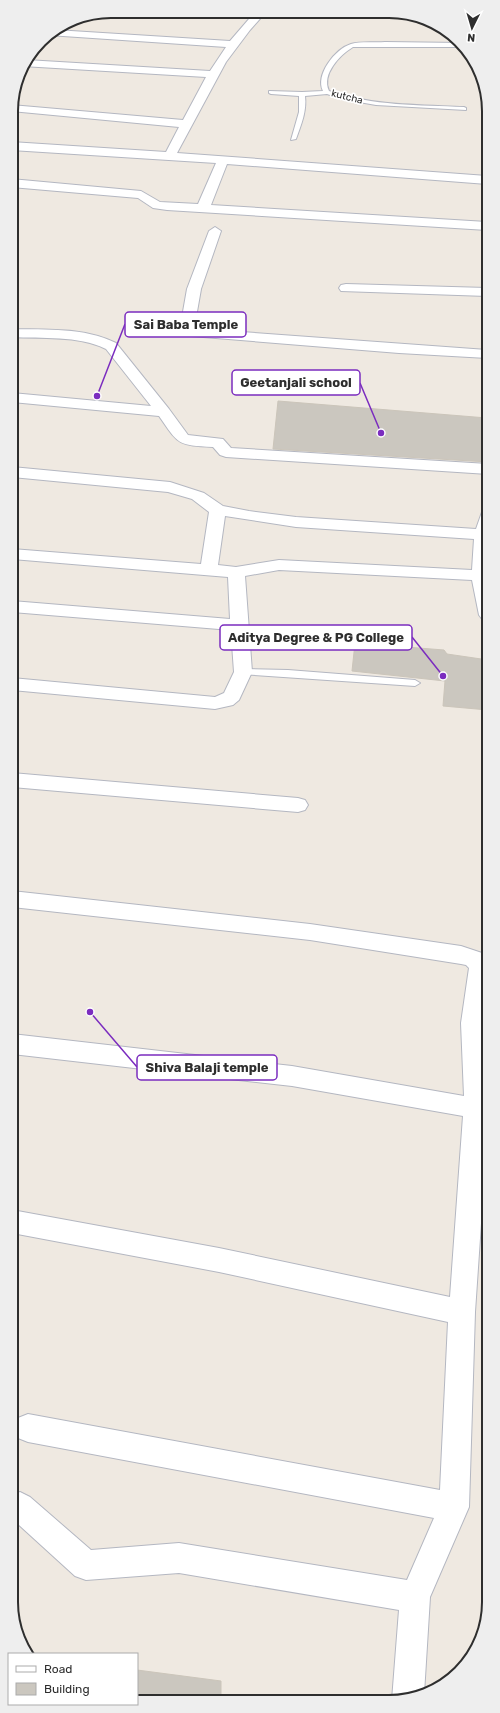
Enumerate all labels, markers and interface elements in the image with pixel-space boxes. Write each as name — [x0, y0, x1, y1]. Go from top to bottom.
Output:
north arrow — [452, 8, 492, 48]
text: N — [467, 31, 476, 44]
street label: kutcha — [330, 87, 364, 107]
callout: Sai Baba Temple — [125, 312, 246, 337]
text: Sai Baba Temple — [134, 317, 238, 332]
callout: Geetanjali school — [232, 370, 360, 395]
text: Geetanjali school — [240, 375, 352, 390]
callout: Aditya Degree & PG College — [220, 625, 412, 650]
text: Aditya Degree & PG College — [228, 630, 404, 645]
callout: Shiva Balaji temple — [137, 1055, 277, 1080]
text: Shiva Balaji temple — [146, 1060, 269, 1075]
legend — [8, 1653, 138, 1705]
text: Road — [44, 1662, 72, 1676]
text: Building — [44, 1682, 90, 1696]

